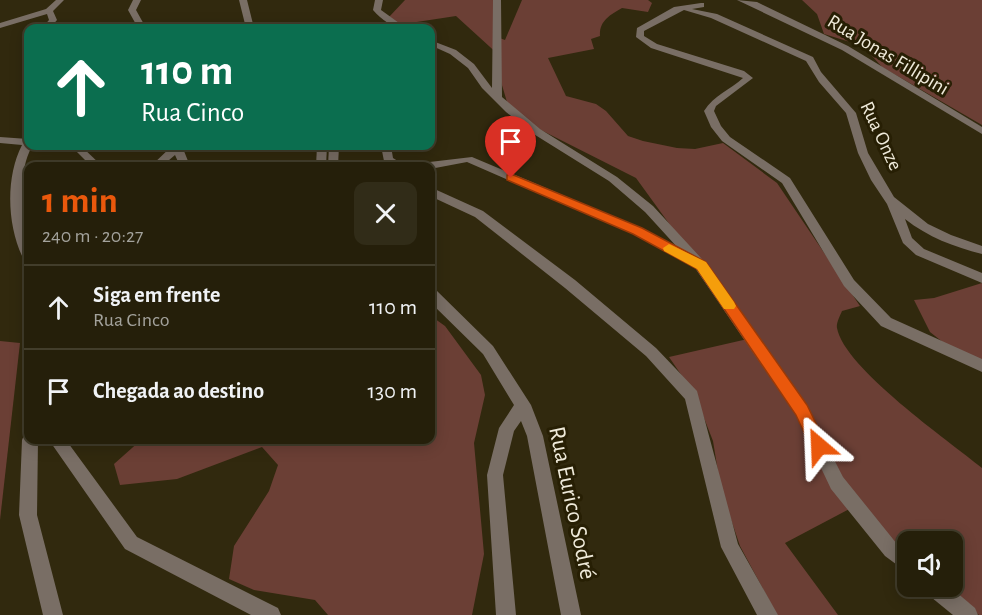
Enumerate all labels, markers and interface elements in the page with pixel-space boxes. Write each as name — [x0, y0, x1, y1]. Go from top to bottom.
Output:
street label: Rua Jonas Fillipini — [824, 11, 952, 99]
icon: ahead — [42, 48, 120, 126]
text: 110 m — [141, 50, 233, 92]
street label: Rua Onze — [856, 98, 906, 174]
text: Rua Cinco — [141, 99, 244, 126]
pin — [485, 116, 536, 178]
icon: arrive — [494, 125, 527, 158]
button: close — [354, 182, 417, 245]
text: 1 min — [42, 183, 118, 219]
text: 240 m · 20:27 — [42, 226, 143, 246]
text: Siga em frente — [93, 284, 220, 306]
icon: ahead — [42, 291, 75, 324]
text: 110 m — [369, 296, 417, 318]
text: Rua Cinco — [93, 310, 170, 330]
icon: arrive — [42, 375, 75, 408]
text: Chegada ao destino — [93, 380, 264, 402]
text: 130 m — [368, 380, 417, 402]
position arrow — [787, 414, 851, 478]
street label: Rua Eurico Sodré — [544, 424, 600, 582]
map controls — [897, 531, 963, 597]
button: sound — [897, 531, 963, 597]

